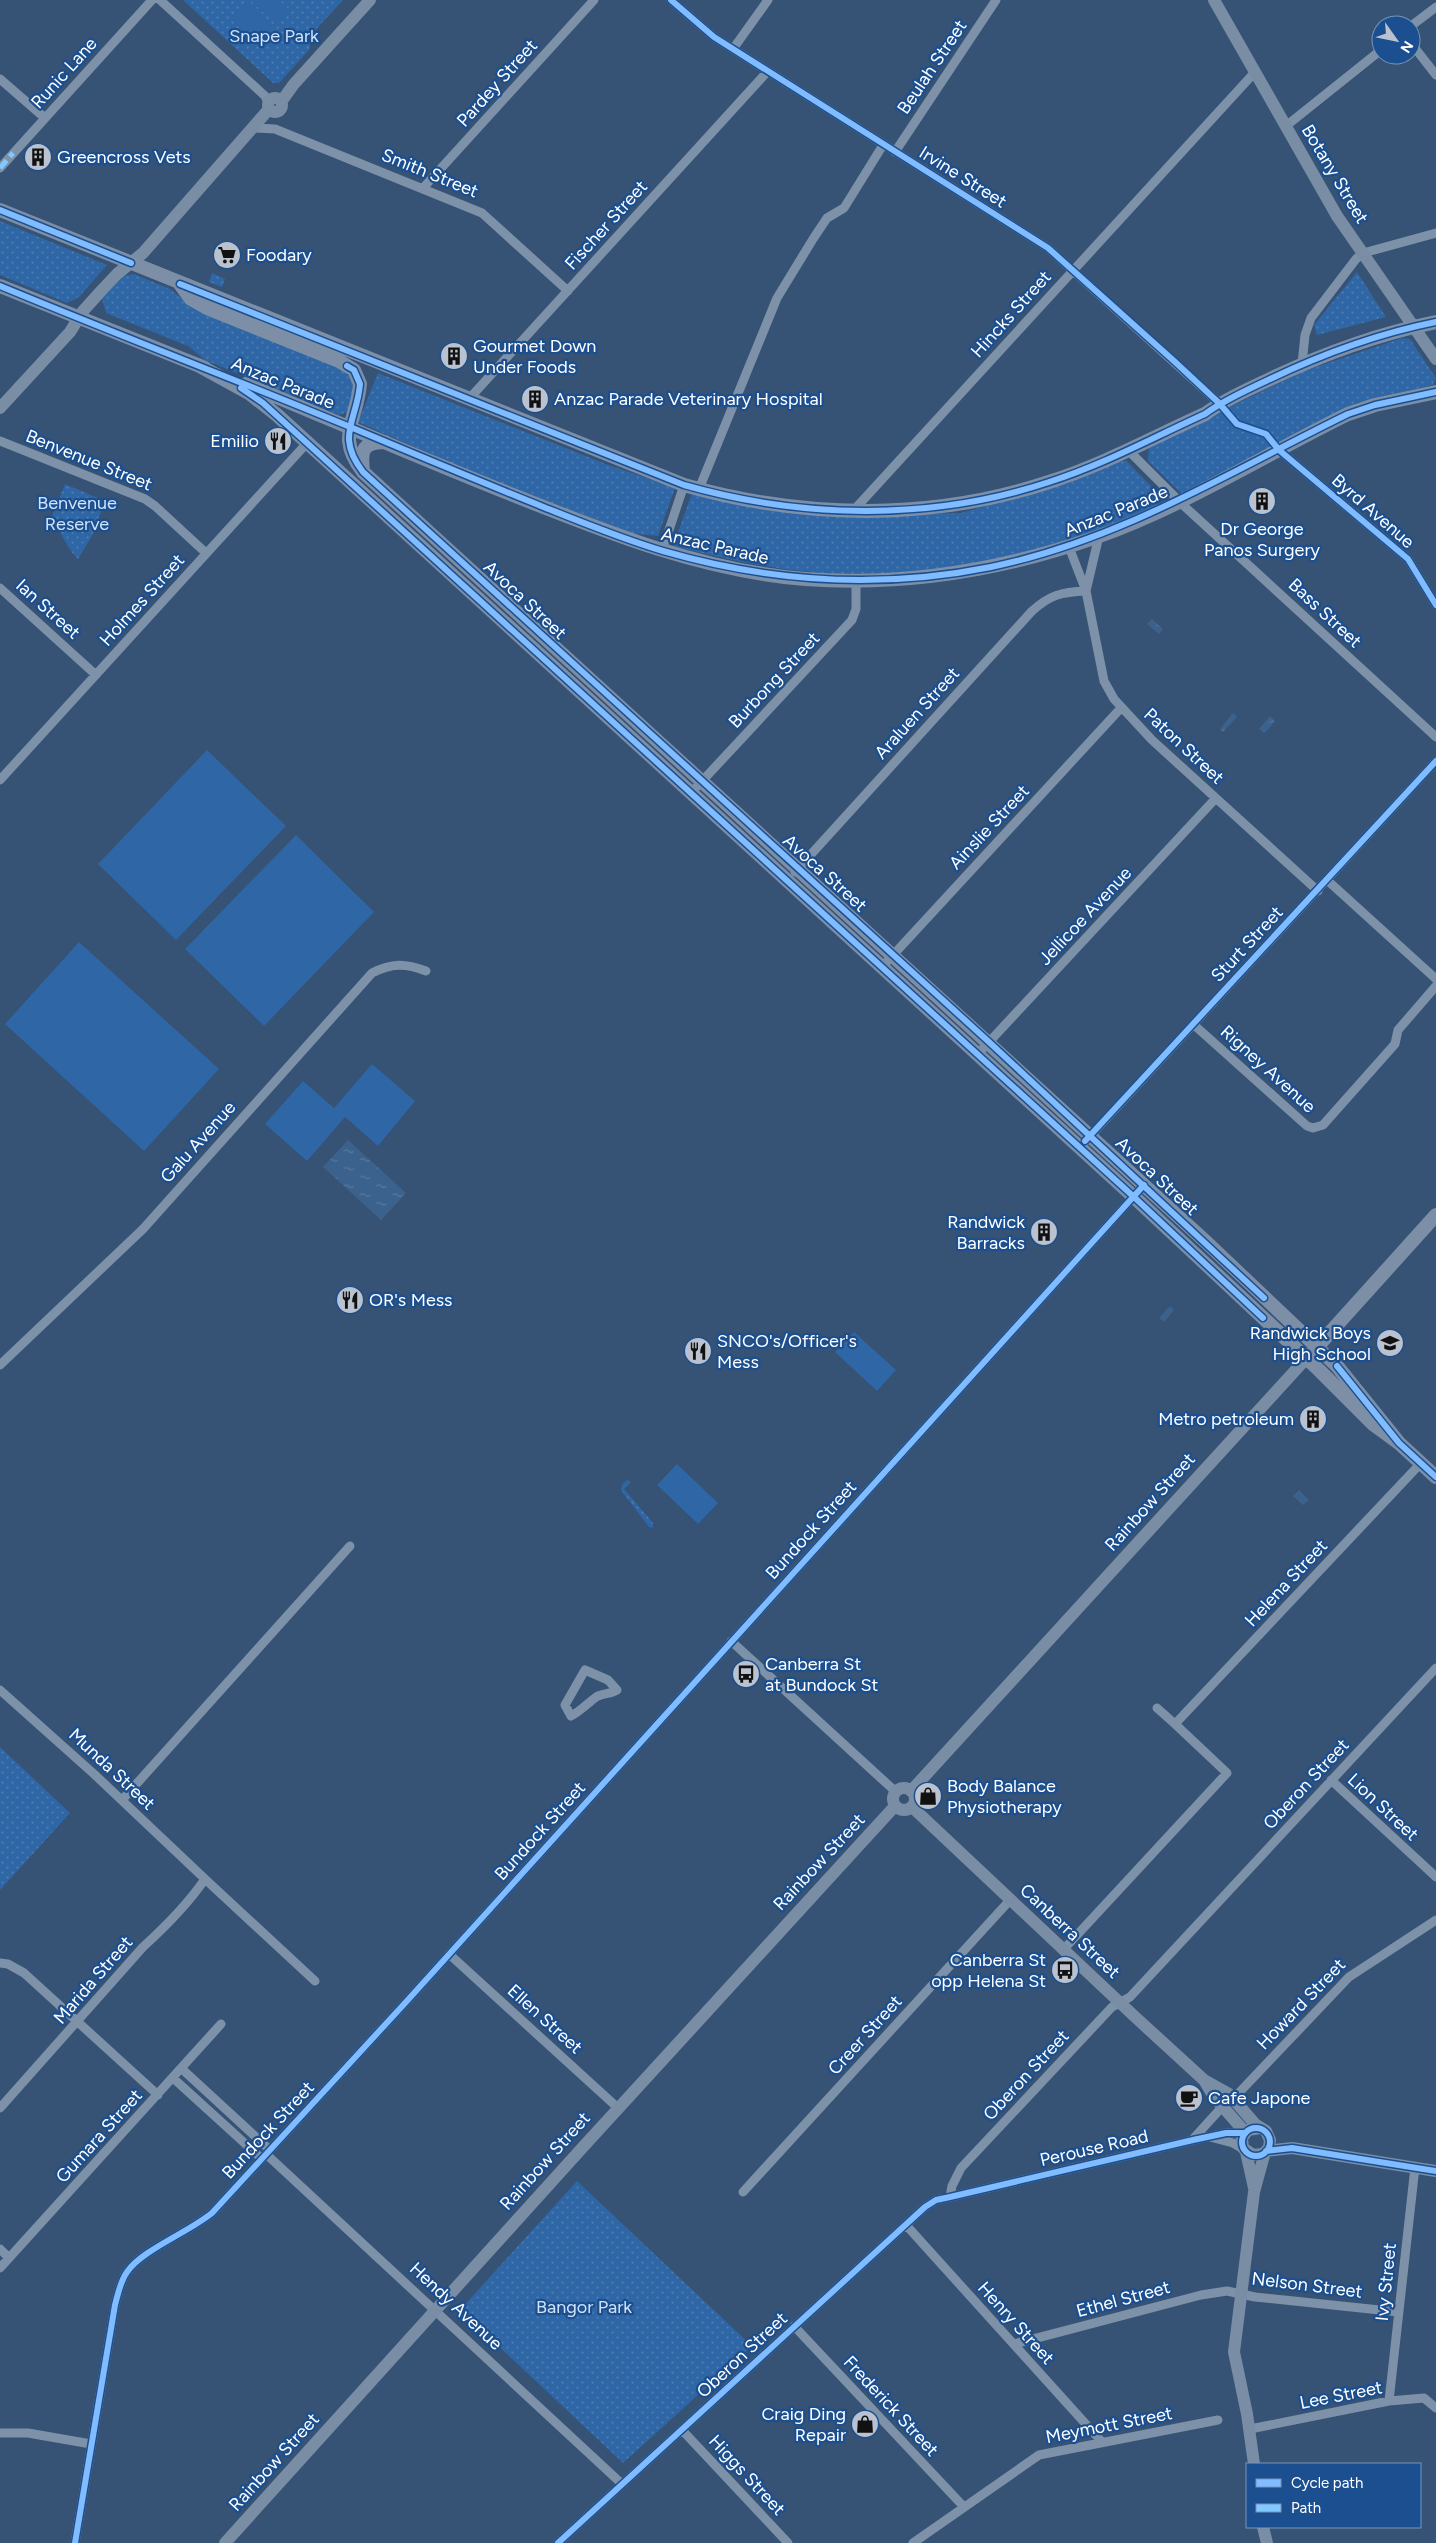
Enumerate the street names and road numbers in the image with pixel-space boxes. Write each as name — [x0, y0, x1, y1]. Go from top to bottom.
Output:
street label: Beulah Street — [892, 16, 972, 118]
street label: Runic Lane — [26, 33, 102, 113]
street label: Pardey Street — [452, 35, 542, 131]
street label: Botany Street — [1297, 121, 1373, 228]
street label: Irvine Street — [915, 141, 1011, 213]
street label: Smith Street — [378, 144, 482, 202]
street label: Fischer Street — [560, 176, 652, 274]
street label: Hincks Street — [966, 266, 1056, 362]
street label: Anzac Parade — [228, 352, 338, 414]
street label: Benvenue Street — [23, 425, 156, 495]
street label: Byrd Avenue — [1327, 469, 1419, 553]
street label: Anzac Parade — [1061, 480, 1171, 542]
street label: Anzac Parade — [659, 523, 771, 569]
street label: Holmes Street — [95, 549, 189, 651]
street label: Avoca Street — [479, 556, 571, 644]
street label: Ian Street — [11, 574, 85, 644]
street label: Bass Street — [1284, 574, 1366, 652]
street label: Burbong Street — [724, 627, 824, 733]
street label: Araluen Street — [870, 662, 964, 764]
street label: Paton Street — [1139, 703, 1229, 789]
street label: Ainslie Street — [944, 780, 1034, 874]
street label: Avoca Street — [778, 830, 872, 917]
street label: Jellicoe Avenue — [1034, 862, 1136, 970]
street label: Sturt Street — [1206, 901, 1288, 986]
street label: Rigney Avenue — [1216, 1021, 1320, 1118]
street label: Galu Avenue — [156, 1097, 240, 1187]
street label: Avoca Street — [1111, 1132, 1203, 1220]
street label: Rainbow Street — [1100, 1448, 1200, 1556]
street label: Bundock Street — [761, 1476, 861, 1584]
street label: Helena Street — [1240, 1535, 1332, 1631]
street label: Munda Street — [64, 1723, 160, 1815]
street label: Oberon Street — [1258, 1734, 1354, 1834]
street label: Lion Street — [1343, 1769, 1423, 1845]
street label: Bundock Street — [490, 1777, 590, 1885]
street label: Rainbow Street — [769, 1809, 870, 1915]
street label: Canberra Street — [1015, 1879, 1125, 1983]
street label: Marida Street — [49, 1931, 137, 2028]
street label: Howard Street — [1252, 1954, 1350, 2054]
street label: Ellen Street — [503, 1980, 587, 2059]
street label: Creer Street — [823, 1990, 907, 2079]
street label: Oberon Street — [978, 2025, 1074, 2125]
street label: Bundock Street — [217, 2077, 319, 2183]
street label: Gumara Street — [51, 2085, 147, 2187]
street label: Rainbow Street — [495, 2107, 595, 2215]
street label: Perouse Road — [1038, 2125, 1150, 2171]
street label: Ivy Street — [1371, 2242, 1401, 2322]
street label: Hendy Avenue — [405, 2257, 507, 2355]
street label: Nelson Street — [1250, 2267, 1364, 2303]
street label: Ethel Street — [1074, 2276, 1172, 2322]
street label: Henry Street — [973, 2277, 1059, 2369]
street label: Oberon Street — [692, 2307, 792, 2403]
street label: Frederick Street — [839, 2351, 943, 2461]
street label: Lee Street — [1298, 2376, 1384, 2414]
street label: Meymott Street — [1044, 2402, 1174, 2448]
street label: Rainbow Street — [224, 2408, 324, 2516]
street label: Higgs Street — [704, 2430, 790, 2520]

